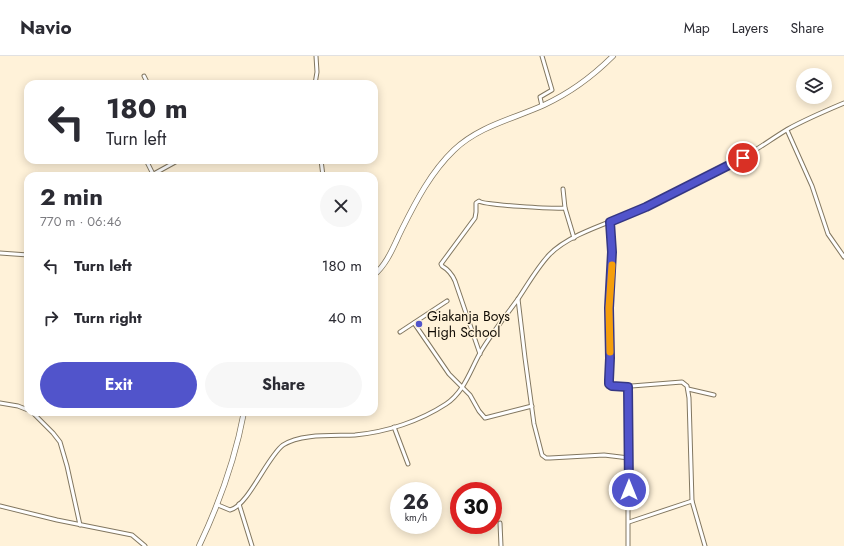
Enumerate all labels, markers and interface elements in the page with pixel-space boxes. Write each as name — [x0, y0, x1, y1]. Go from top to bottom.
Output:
text: Navio — [20, 14, 72, 41]
text: Map — [684, 18, 710, 38]
text: Layers — [732, 18, 768, 38]
text: Share — [790, 18, 824, 38]
map controls — [796, 68, 832, 104]
button: layers — [796, 68, 832, 104]
text: 180 m — [106, 88, 188, 129]
icon: left — [40, 96, 92, 148]
text: Turn left — [106, 126, 166, 152]
pin — [726, 141, 760, 175]
icon: arrive — [732, 147, 754, 169]
text: 2 min — [40, 179, 103, 214]
button: close — [320, 185, 362, 227]
text: 770 m · 06:46 — [40, 212, 121, 231]
icon: left — [40, 255, 62, 277]
text: Turn left — [74, 255, 132, 277]
text: 180 m — [322, 255, 362, 277]
place label: Giakanja Boys High School — [427, 306, 510, 342]
icon: right — [40, 307, 62, 329]
text: Turn right — [74, 307, 142, 329]
text: 40 m — [328, 307, 362, 329]
marker: Giakanja Boys High School — [414, 319, 424, 329]
button: Exit — [40, 362, 197, 408]
button: Share — [205, 362, 362, 408]
position arrow — [608, 469, 650, 511]
speed limit sign: 30 — [450, 482, 502, 534]
text: 26 — [403, 488, 429, 517]
text: km/h — [405, 510, 427, 525]

